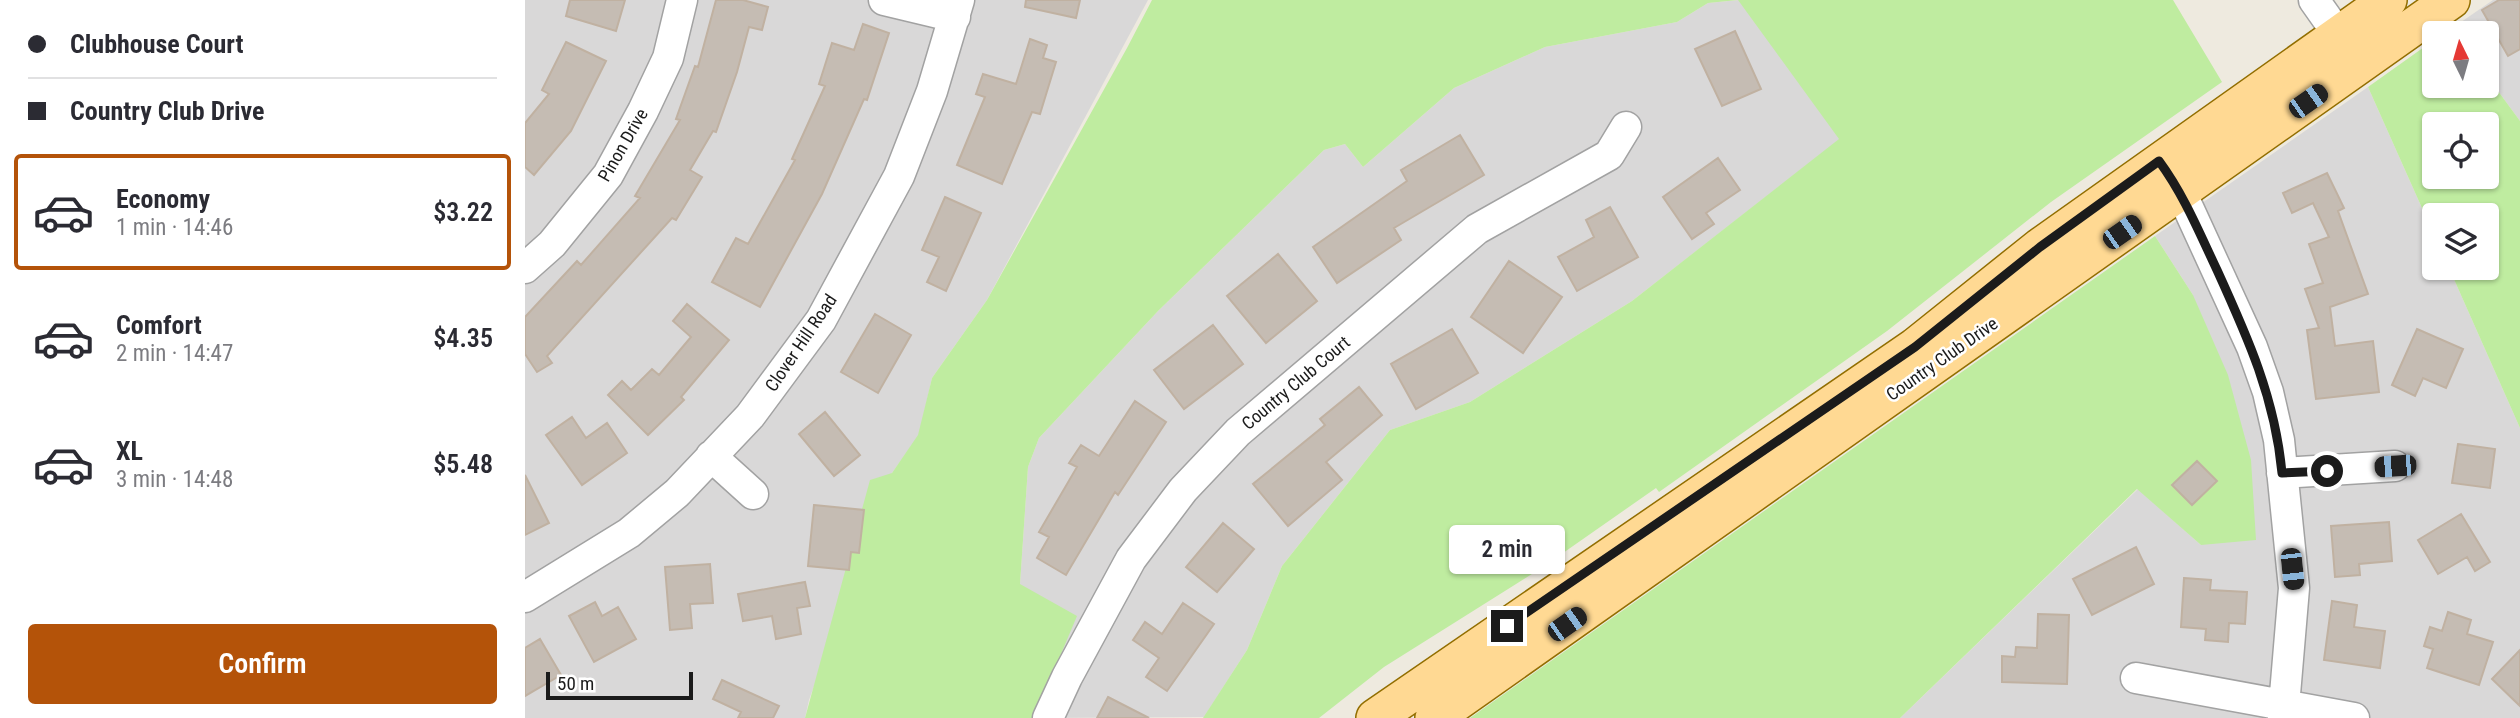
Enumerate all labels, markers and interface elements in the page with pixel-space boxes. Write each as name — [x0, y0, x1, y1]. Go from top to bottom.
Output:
north arrow — [2422, 21, 2499, 98]
map controls — [2422, 21, 2499, 280]
text: Clubhouse Court — [70, 29, 244, 59]
car — [2285, 80, 2332, 122]
text: Country Club Drive — [70, 96, 265, 126]
street label: Pinon Drive — [593, 105, 652, 185]
button: locate — [2422, 112, 2499, 189]
icon: car — [32, 181, 95, 244]
text: Economy — [116, 184, 210, 214]
text: $3.22 — [433, 197, 493, 227]
button: layers — [2422, 203, 2499, 280]
car — [2099, 211, 2146, 253]
text: 1 min · 14:46 — [116, 214, 233, 241]
street label: Clover Hill Road — [760, 290, 841, 395]
icon: car — [32, 307, 95, 370]
text: Comfort — [116, 310, 202, 340]
street label: Country Club Drive — [1882, 312, 2001, 405]
text: $4.35 — [433, 323, 493, 353]
street label: Country Club Court — [1237, 331, 1354, 434]
text: 2 min · 14:47 — [116, 340, 233, 367]
icon: car — [32, 433, 95, 496]
text: XL — [116, 436, 143, 466]
text: $5.48 — [433, 449, 493, 479]
car — [2374, 454, 2417, 478]
route start — [2311, 455, 2343, 487]
text: 3 min · 14:48 — [116, 466, 233, 493]
callout: 2 min — [1449, 524, 1565, 574]
text: 2 min — [1482, 536, 1532, 563]
car — [2280, 547, 2305, 591]
car — [1544, 603, 1591, 645]
route end — [1491, 610, 1523, 642]
button: Confirm — [28, 624, 497, 704]
scale bar — [546, 669, 693, 701]
text: 50 m — [557, 672, 594, 695]

